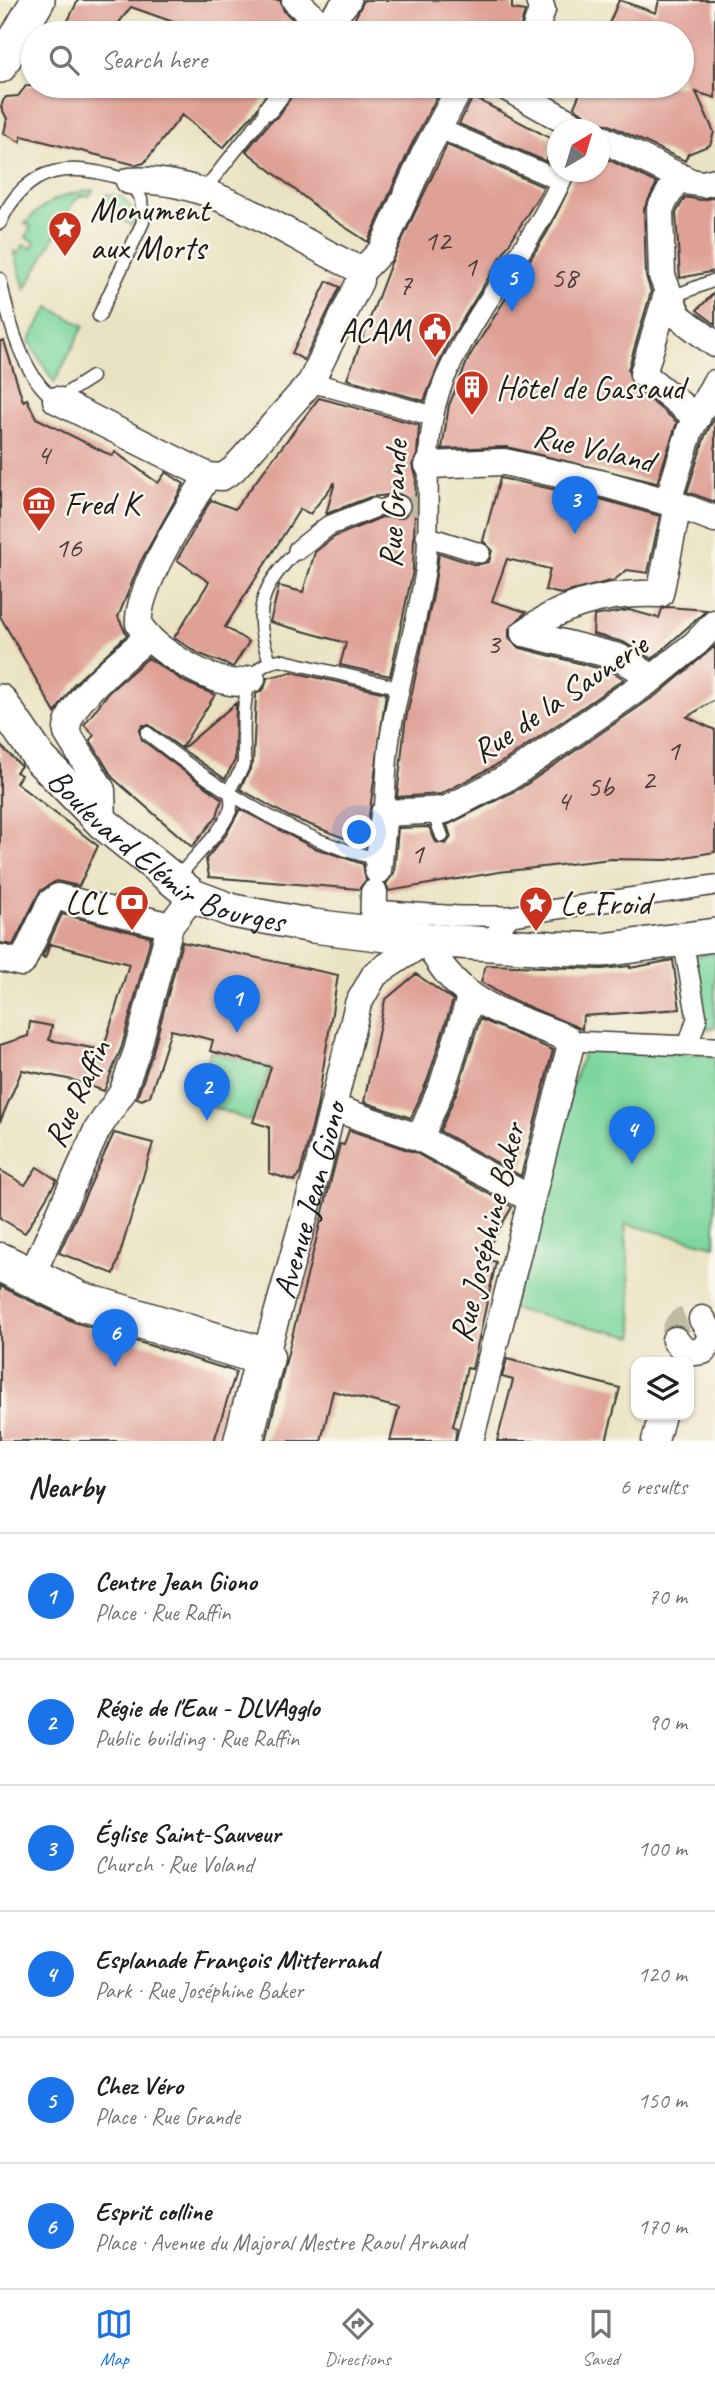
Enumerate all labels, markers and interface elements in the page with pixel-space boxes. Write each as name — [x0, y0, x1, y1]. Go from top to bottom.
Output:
search box — [21, 21, 694, 98]
icon: search — [45, 41, 83, 79]
text: Search here — [101, 43, 207, 76]
north arrow — [547, 119, 610, 182]
place label: Monument aux Morts — [90, 189, 212, 269]
place icon: Monument aux Morts — [46, 209, 84, 258]
house number: 12 — [424, 221, 453, 259]
house number: 1 — [463, 247, 478, 285]
pin: 5 — [489, 254, 535, 312]
house number: 58 — [551, 258, 580, 296]
house number: 7 — [398, 265, 413, 303]
place label: ACAM — [339, 309, 412, 351]
public building icon: ACAM — [416, 310, 454, 359]
place label: Hôtel de Gassaud — [496, 367, 690, 409]
building icon: Hôtel de Gassaud — [453, 368, 491, 417]
street label: Rue Voland — [529, 414, 663, 483]
house number: 4 — [36, 435, 52, 473]
street label: Rue Grande — [369, 437, 417, 569]
pin: 3 — [552, 476, 598, 534]
place label: Fred K — [64, 483, 144, 525]
museum icon: Fred K — [20, 484, 58, 533]
house number: 16 — [55, 528, 83, 566]
street label: Rue de la Saunerie — [464, 622, 657, 772]
house number: 3 — [486, 624, 502, 662]
house number: 1 — [666, 731, 681, 769]
street label: Boulevard Elémir Bourges — [39, 759, 291, 943]
house number: 2 — [641, 760, 657, 798]
house number: 5b — [587, 767, 615, 805]
house number: 4 — [556, 781, 572, 819]
your location — [342, 815, 376, 849]
house number: 1 — [410, 834, 425, 872]
place label: LCL — [65, 882, 109, 924]
bank icon: LCL — [113, 883, 151, 932]
place label: Le Froid — [560, 883, 656, 925]
place icon: Le Froid — [517, 884, 555, 933]
pin: 1 — [214, 975, 260, 1033]
street label: Rue Raffin — [34, 1032, 121, 1154]
pin: 2 — [184, 1063, 230, 1121]
street label: Avenue Jean Giono — [263, 1095, 356, 1303]
pin: 4 — [609, 1106, 655, 1164]
street label: Rue Joséphine Baker — [439, 1116, 535, 1346]
pin: 6 — [92, 1309, 138, 1367]
map controls — [631, 1357, 694, 1420]
button: layers — [631, 1357, 694, 1420]
text: Nearby — [28, 1468, 104, 1506]
text: 6 results — [620, 1472, 687, 1501]
text: Centre Jean Giono — [95, 1565, 257, 1598]
text: 1 — [46, 1582, 56, 1611]
text: 70 m — [648, 1582, 687, 1611]
text: Place · Rue Raffin — [95, 1598, 230, 1627]
text: Régie de l'Eau - DLVAgglo — [95, 1691, 319, 1724]
text: 2 — [46, 1708, 56, 1737]
text: 90 m — [648, 1708, 687, 1737]
text: Public building · Rue Raffin — [95, 1724, 299, 1753]
text: Église Saint-Sauveur — [95, 1817, 280, 1850]
text: 3 — [46, 1834, 56, 1863]
text: 100 m — [638, 1834, 687, 1863]
text: Church · Rue Voland — [95, 1850, 253, 1879]
text: Esplanade François Mitterrand — [95, 1943, 378, 1976]
text: 4 — [46, 1960, 56, 1989]
text: 120 m — [638, 1960, 687, 1989]
text: Park · Rue Joséphine Baker — [95, 1976, 303, 2005]
text: Chez Véro — [95, 2069, 183, 2102]
text: 5 — [46, 2086, 56, 2115]
text: 150 m — [638, 2086, 687, 2115]
text: Place · Rue Grande — [95, 2102, 240, 2131]
text: Esprit colline — [95, 2195, 211, 2228]
text: 6 — [46, 2212, 56, 2241]
text: 170 m — [638, 2212, 687, 2241]
text: Place · Avenue du Majoral Mestre Raoul Arnaud — [95, 2228, 466, 2257]
tab: Map — [95, 2305, 133, 2371]
tab: Directions — [324, 2305, 391, 2371]
tab: Saved — [582, 2305, 620, 2371]

